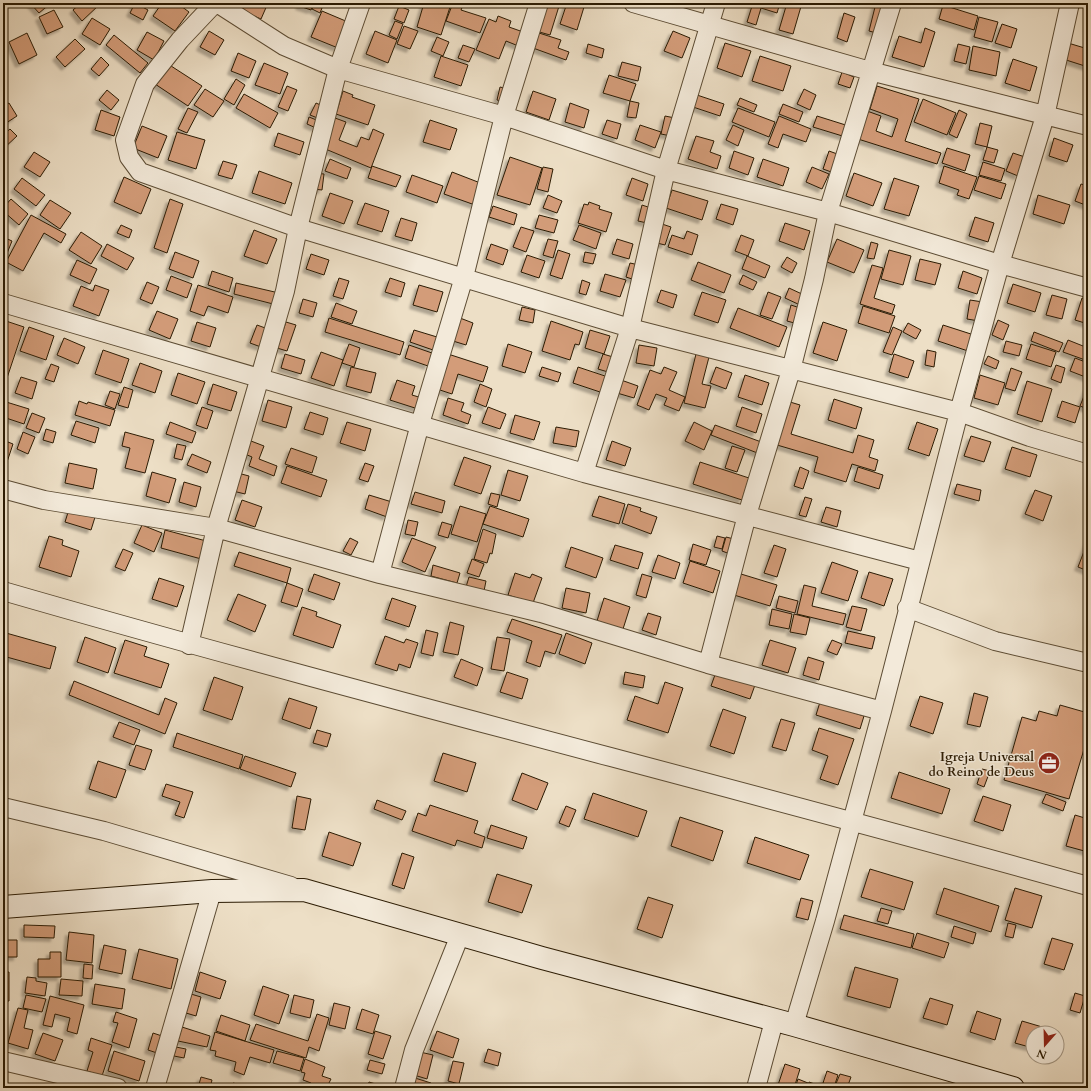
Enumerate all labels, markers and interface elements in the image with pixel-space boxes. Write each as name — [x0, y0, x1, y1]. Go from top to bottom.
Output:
place label: Igreja Universal do Reino de Deus — [929, 748, 1034, 781]
office icon: Igreja Universal do Reino de Deus — [1036, 750, 1062, 776]
north arrow — [1025, 1025, 1065, 1065]
text: N — [1034, 1045, 1049, 1063]

